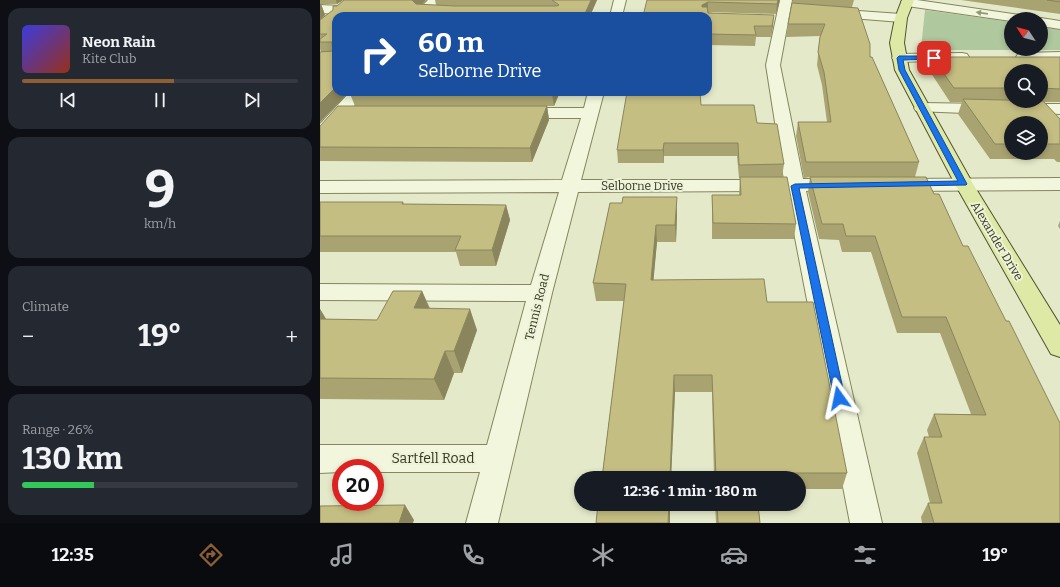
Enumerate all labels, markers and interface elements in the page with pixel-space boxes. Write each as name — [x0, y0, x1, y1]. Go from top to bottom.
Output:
one-way arrow — [976, 10, 988, 16]
north arrow — [1004, 12, 1048, 56]
map controls — [1004, 12, 1048, 160]
text: 60 m — [418, 26, 484, 59]
icon: right — [352, 28, 404, 80]
text: Neon Rain — [82, 33, 155, 51]
pin — [917, 41, 951, 75]
icon: arrive — [923, 47, 945, 69]
text: Kite Club — [82, 51, 136, 66]
text: Selborne Drive — [418, 60, 541, 82]
button: search — [1004, 64, 1048, 108]
icon: previous — [57, 89, 79, 111]
icon: pause — [149, 89, 171, 111]
icon: next — [241, 89, 263, 111]
button: layers — [1004, 116, 1048, 160]
text: 9 — [145, 158, 175, 221]
street label: Selborne Drive — [601, 179, 683, 193]
street label: Alexander Drive — [968, 199, 1026, 283]
text: km/h — [144, 216, 176, 231]
street label: Tennis Road — [522, 272, 552, 342]
text: Climate — [22, 299, 69, 314]
text: 19° — [138, 318, 182, 354]
text: − — [22, 323, 34, 350]
text: + — [285, 323, 298, 350]
position arrow — [818, 377, 860, 419]
text: Range · 26% — [22, 422, 94, 437]
text: 130 km — [22, 441, 123, 477]
street label: Sartfell Road — [391, 450, 475, 467]
speed limit sign: 20 — [332, 459, 384, 511]
text: 12:36 · 1 min · 180 m — [623, 482, 757, 500]
icon: directions — [197, 541, 225, 569]
icon: music — [328, 541, 356, 569]
icon: phone — [459, 541, 487, 569]
icon: climate — [589, 541, 617, 569]
icon: car — [720, 541, 748, 569]
icon: filters — [851, 541, 879, 569]
text: 12:35 — [51, 544, 94, 566]
text: 19° — [982, 544, 1008, 566]

